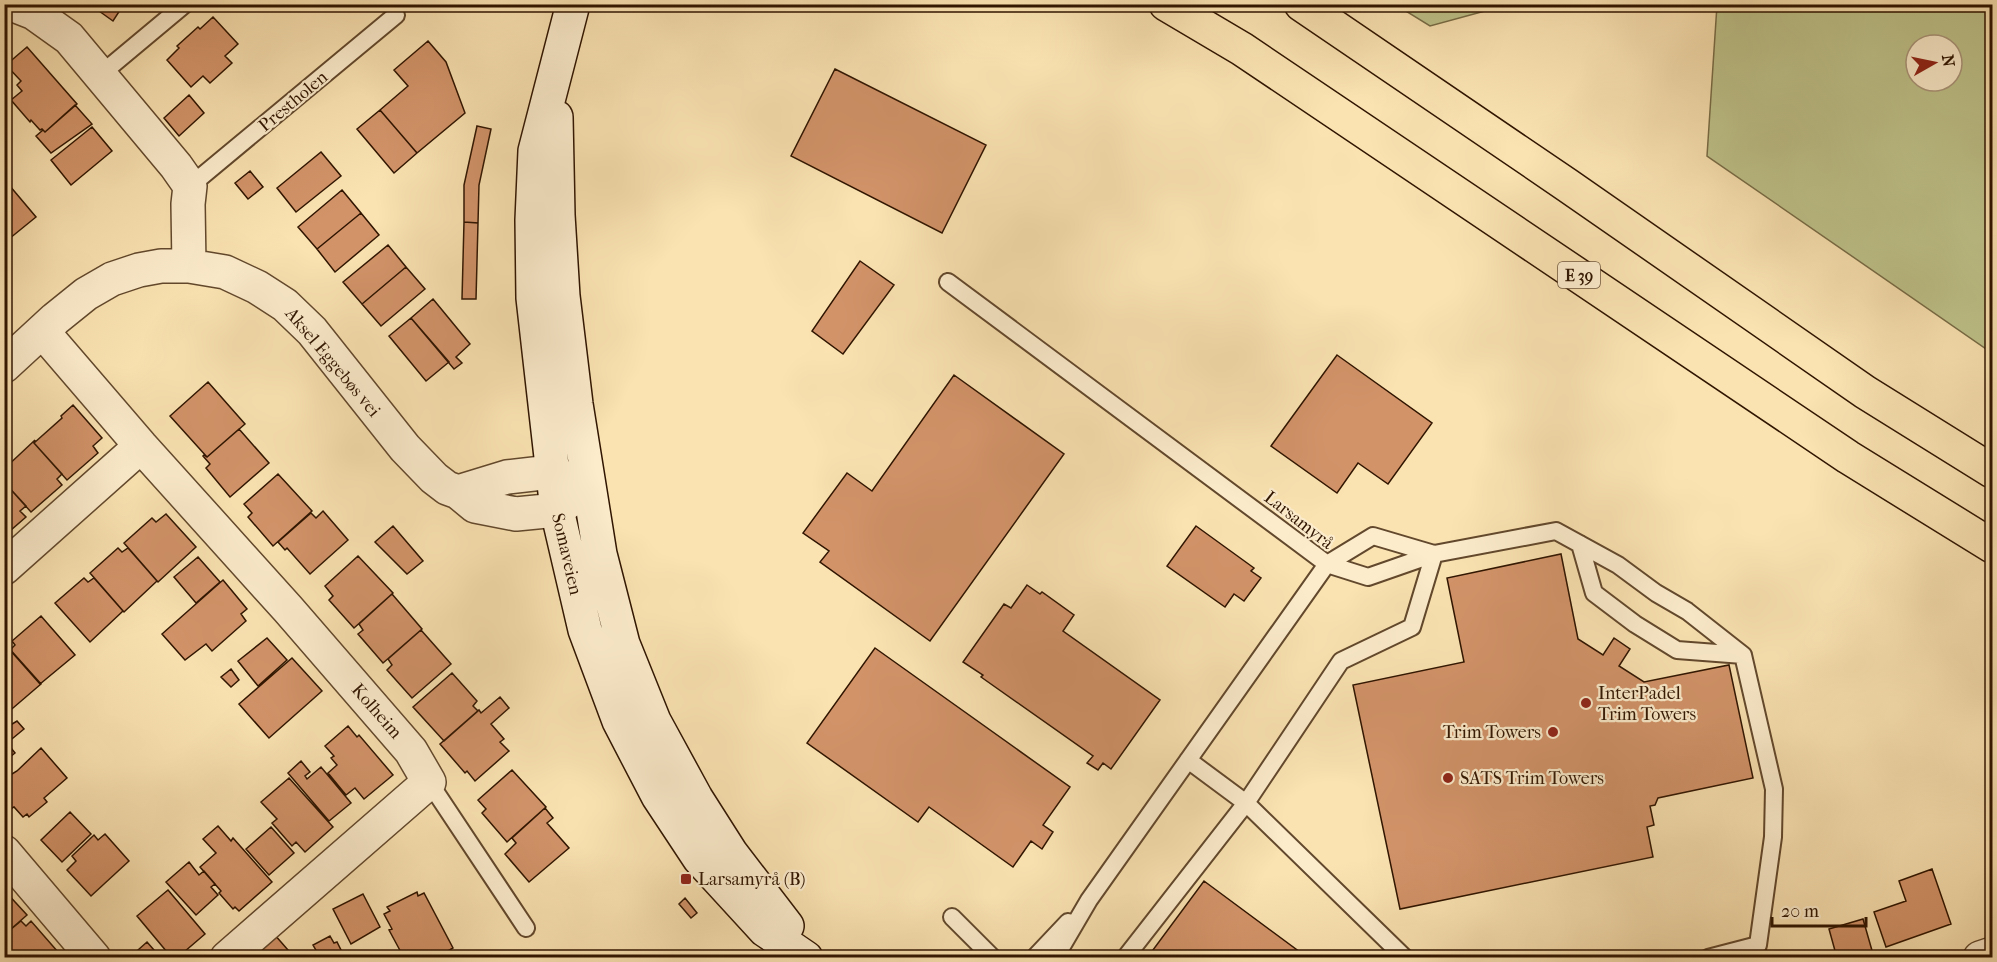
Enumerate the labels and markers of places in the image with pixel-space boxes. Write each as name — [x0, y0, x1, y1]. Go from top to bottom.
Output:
place label: InterPadel Trim Towers — [1598, 683, 1697, 725]
marker: InterPadel Trim Towers — [1579, 696, 1593, 710]
place label: Trim Towers — [1443, 722, 1541, 743]
marker: Trim Towers — [1546, 725, 1560, 739]
place label: SATS Trim Towers — [1460, 768, 1604, 789]
marker: SATS Trim Towers — [1441, 771, 1455, 785]
place label: Larsamyrå (B) — [698, 869, 806, 890]
marker: Larsamyrå (B) — [679, 872, 693, 886]

